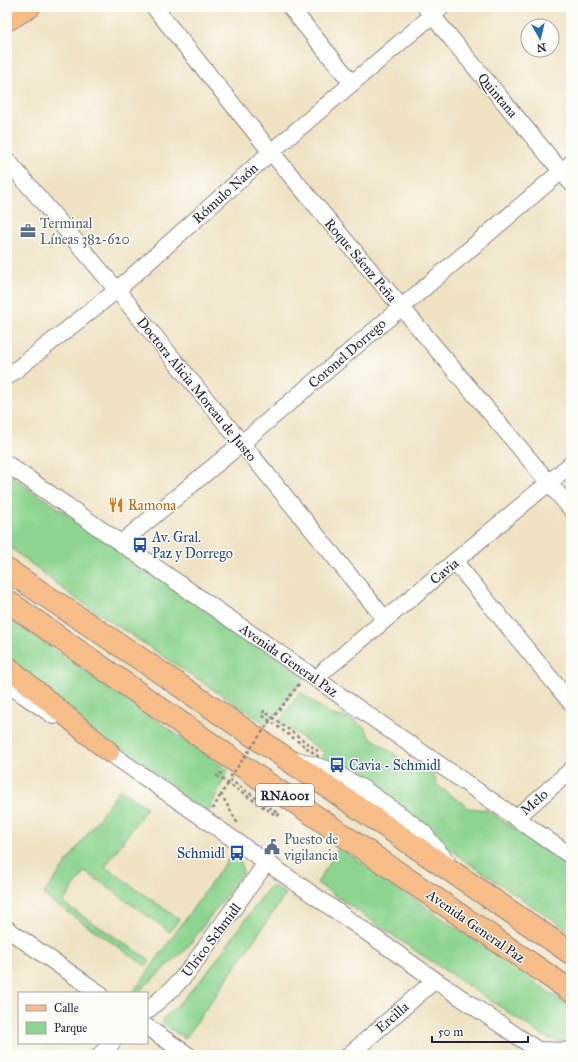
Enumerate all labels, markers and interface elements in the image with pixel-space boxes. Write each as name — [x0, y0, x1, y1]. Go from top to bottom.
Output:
north arrow — [520, 18, 560, 58]
text: N — [535, 40, 547, 55]
street label: Quintana — [474, 70, 521, 121]
street label: Rómulo Naón — [189, 159, 262, 227]
place label: Terminal Líneas 382-620 — [40, 215, 130, 248]
street label: Roque Sáenz Peña — [320, 215, 401, 306]
office icon: Terminal Líneas 382-620 — [19, 222, 37, 240]
street label: Doctora Alicia Moreau de Justo — [132, 314, 260, 466]
street label: Coronel Dorrego — [305, 315, 390, 392]
restaurant icon: Ramona — [107, 496, 125, 514]
place label: Ramona — [128, 497, 176, 514]
place label: Av. Gral. Paz y Dorrego — [151, 529, 233, 562]
bus stop icon: Av. Gral. Paz y Dorrego — [131, 536, 149, 554]
street label: Cavia — [427, 555, 462, 588]
street label: Avenida General Paz — [235, 620, 342, 701]
bus stop icon: Cavia - Schmidl — [328, 756, 346, 774]
place label: Cavia - Schmidl — [349, 757, 441, 774]
road number: RNA001 — [256, 784, 314, 806]
street label: Melo — [517, 786, 552, 819]
place label: Puesto de vigilancia — [283, 831, 339, 864]
public building icon: Puesto de vigilancia — [263, 838, 281, 856]
bus stop icon: Schmidl — [228, 844, 246, 862]
place label: Schmidl — [177, 845, 225, 862]
street label: Avenida General Paz — [422, 886, 529, 967]
street label: Ulrico Schmidl — [178, 900, 245, 981]
legend — [18, 992, 148, 1044]
street label: Ercilla — [372, 998, 412, 1036]
text: Calle — [54, 1001, 79, 1015]
scale bar — [432, 1018, 528, 1044]
text: Parque — [54, 1021, 87, 1036]
text: 50 m — [438, 1025, 463, 1039]

